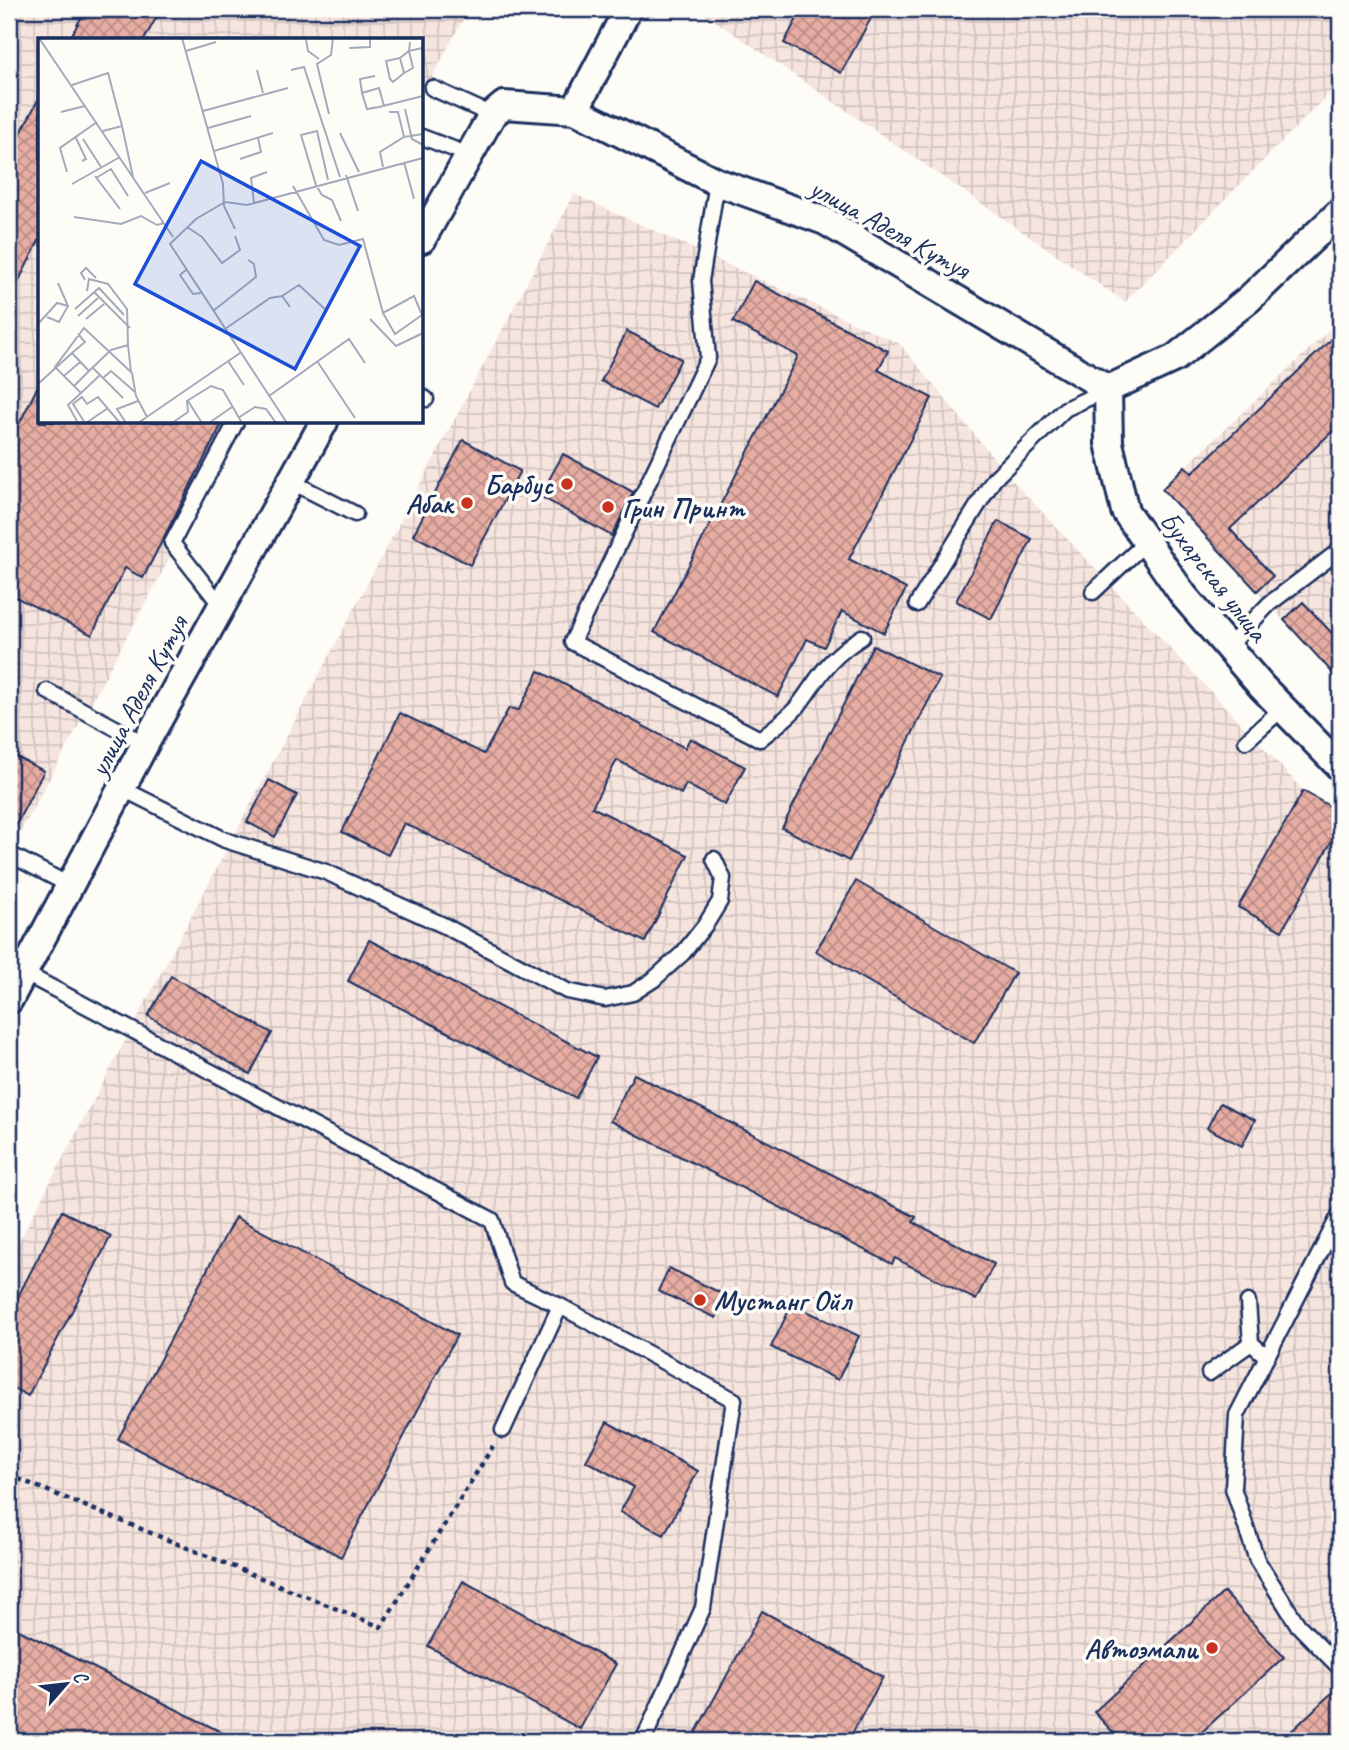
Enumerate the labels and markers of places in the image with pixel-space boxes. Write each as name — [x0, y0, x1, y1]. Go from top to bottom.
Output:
place label: Барбус — [484, 467, 554, 503]
marker: Барбус — [559, 476, 575, 492]
place label: Абак — [406, 486, 455, 521]
place label: Грин Принт — [622, 490, 746, 525]
marker: Абак — [459, 495, 475, 511]
marker: Грин Принт — [600, 499, 616, 515]
place label: Мустанг Ойл — [714, 1283, 853, 1318]
marker: Мустанг Ойл — [692, 1292, 708, 1308]
place label: Автоэмали — [1084, 1631, 1199, 1666]
marker: Автоэмали — [1204, 1640, 1220, 1656]

